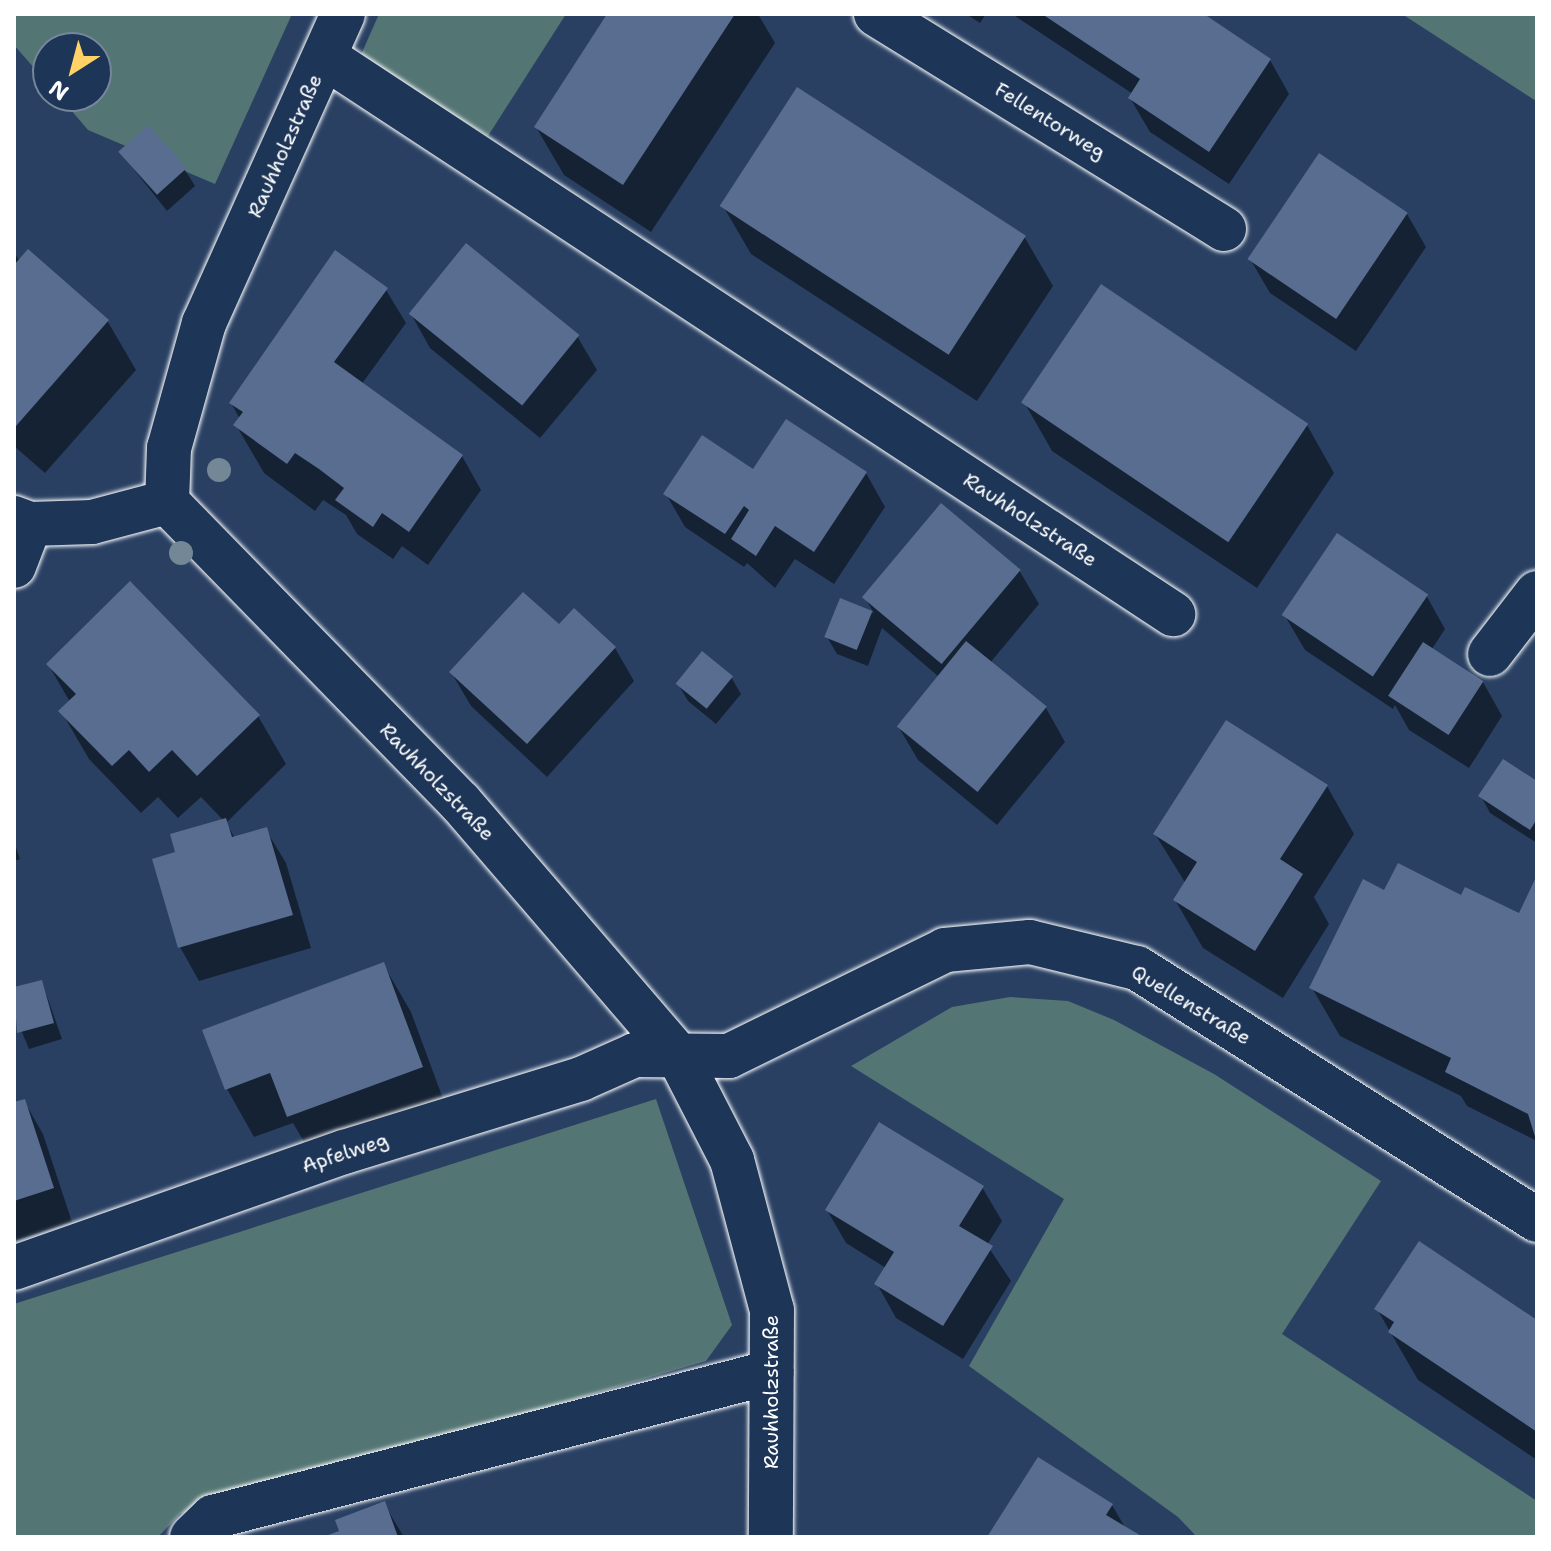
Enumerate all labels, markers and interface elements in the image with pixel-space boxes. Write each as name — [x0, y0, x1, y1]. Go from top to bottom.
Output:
north arrow — [32, 32, 112, 112]
street label: Rauhholzstraße — [243, 71, 327, 221]
text: N — [43, 73, 74, 107]
street label: Fellentorweg — [990, 77, 1110, 165]
street label: Rauhholzstraße — [959, 468, 1101, 572]
street label: Rauhholzstraße — [375, 718, 499, 846]
street label: Quellenstraße — [1127, 960, 1255, 1050]
street label: Apfelweg — [299, 1128, 391, 1178]
street label: Rauhholzstraße — [759, 1315, 783, 1469]

